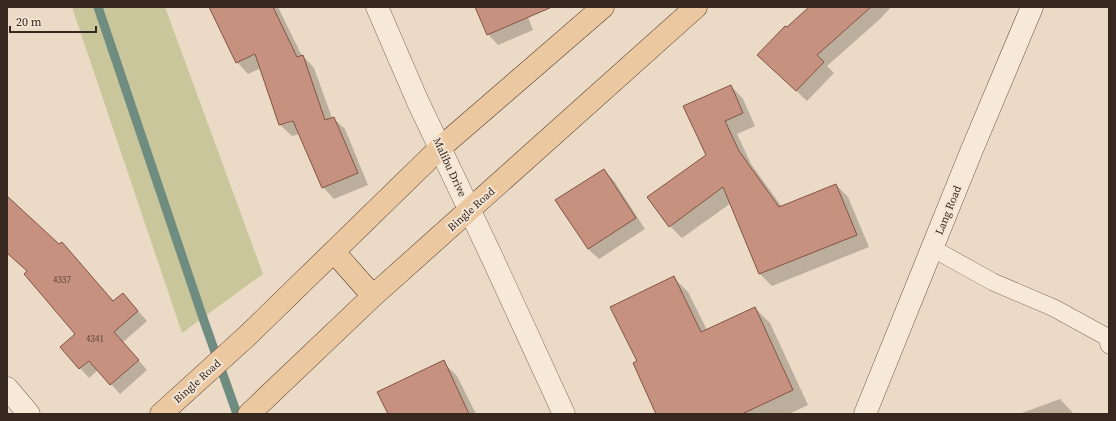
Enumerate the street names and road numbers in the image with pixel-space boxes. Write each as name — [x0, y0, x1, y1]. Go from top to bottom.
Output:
street label: Malibu Drive — [429, 135, 470, 200]
street label: Lang Road — [932, 183, 965, 237]
street label: Bingle Road — [444, 184, 499, 235]
street label: Bingle Road — [170, 356, 225, 407]

